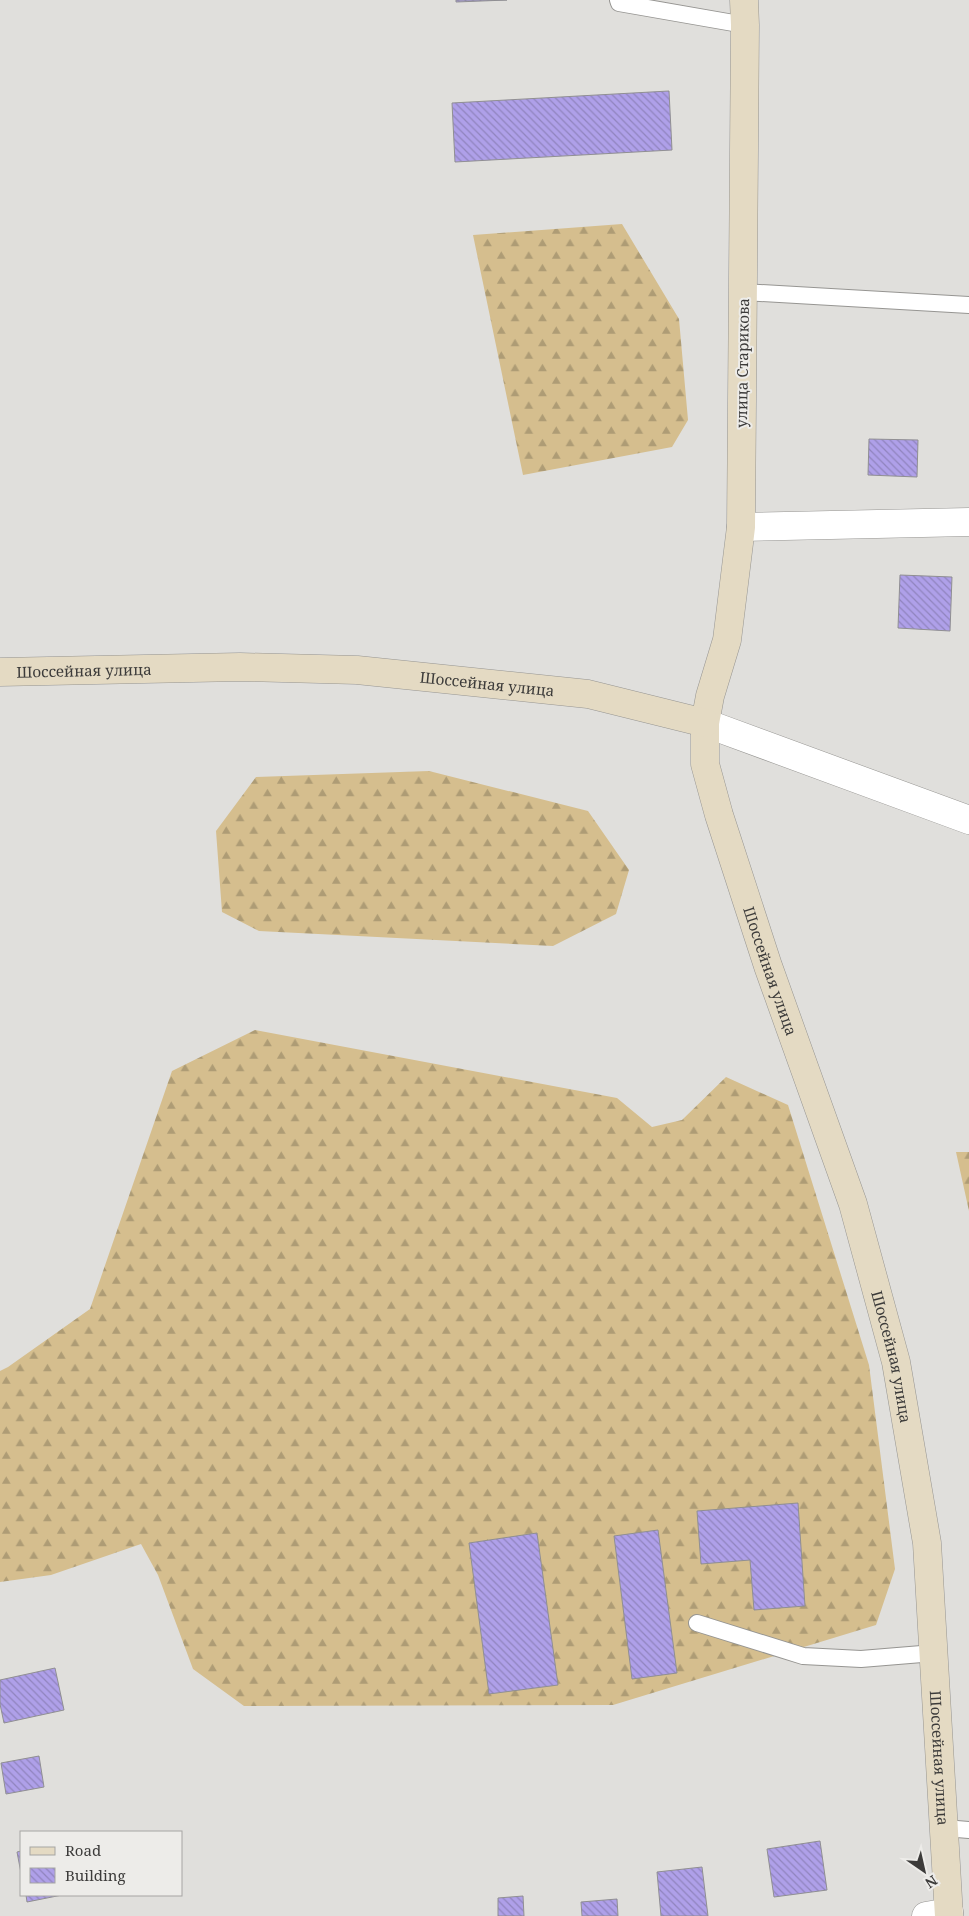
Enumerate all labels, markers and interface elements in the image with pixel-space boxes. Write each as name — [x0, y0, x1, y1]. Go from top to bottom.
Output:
street label: улица Старикова — [731, 298, 753, 428]
street label: Шоссейная улица — [16, 659, 152, 682]
street label: Шоссейная улица — [419, 667, 555, 700]
street label: Шоссейная улица — [739, 904, 802, 1038]
street label: Шоссейная улица — [867, 1288, 916, 1424]
street label: Шоссейная улица — [926, 1690, 954, 1826]
legend — [20, 1831, 182, 1896]
text: Road — [65, 1840, 101, 1860]
north arrow — [899, 1846, 949, 1896]
text: Building — [65, 1865, 126, 1885]
text: N — [922, 1871, 941, 1893]

